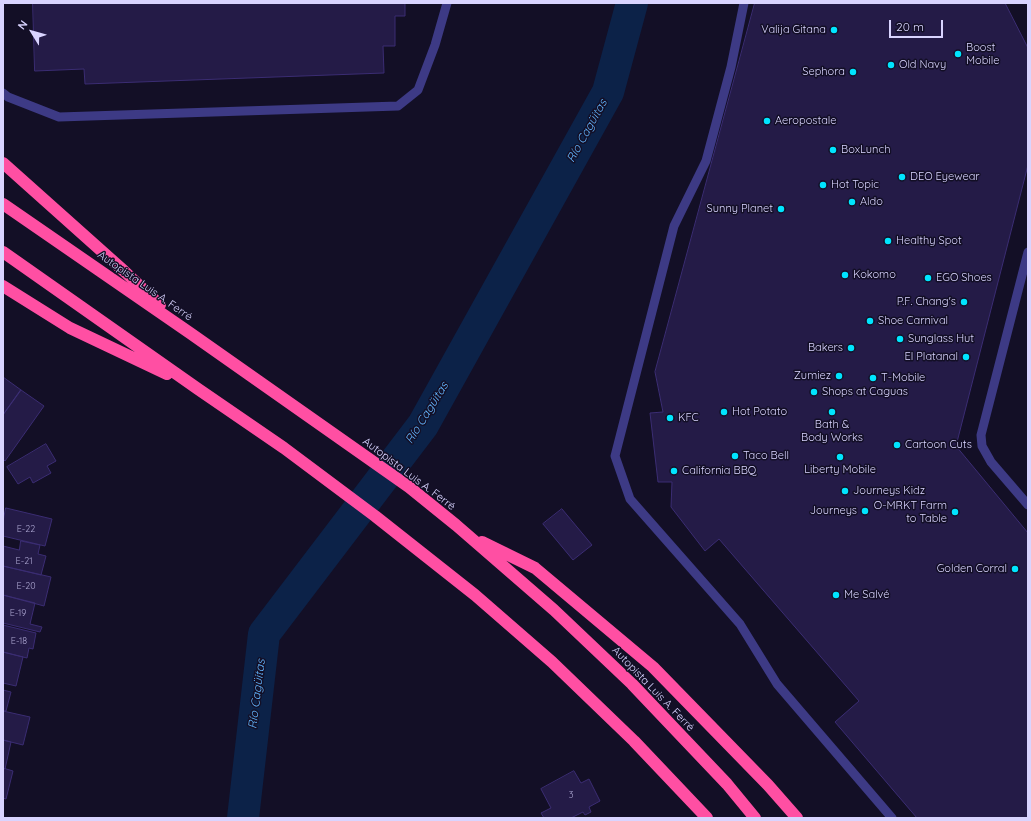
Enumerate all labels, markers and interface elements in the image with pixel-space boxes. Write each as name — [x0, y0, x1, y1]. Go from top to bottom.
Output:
north arrow — [12, 12, 52, 52]
scale bar — [891, 12, 945, 38]
text: N — [14, 17, 30, 32]
text: 20 m — [896, 19, 924, 34]
place label: Valija Gitana — [761, 23, 826, 37]
marker: Valija Gitana — [829, 25, 839, 35]
place label: Boost Mobile — [966, 41, 999, 67]
marker: Boost Mobile — [953, 49, 963, 59]
place label: Old Navy — [899, 58, 946, 72]
marker: Old Navy — [886, 60, 896, 70]
place label: Sephora — [802, 65, 845, 79]
marker: Sephora — [848, 67, 858, 77]
water label: Río Cagüitas — [564, 97, 610, 165]
place label: Aeropostale — [775, 114, 836, 128]
marker: Aeropostale — [762, 116, 772, 126]
place label: BoxLunch — [841, 143, 890, 157]
marker: BoxLunch — [828, 145, 838, 155]
place label: DEO Eyewear — [910, 170, 980, 184]
marker: DEO Eyewear — [897, 172, 907, 182]
place label: Hot Topic — [831, 178, 879, 192]
marker: Hot Topic — [818, 180, 828, 190]
place label: Aldo — [860, 195, 883, 209]
marker: Aldo — [847, 197, 857, 207]
place label: Sunny Planet — [707, 202, 773, 216]
marker: Sunny Planet — [776, 204, 786, 214]
place label: Healthy Spot — [896, 234, 962, 248]
marker: Healthy Spot — [883, 236, 893, 246]
street label: Autopista Luis A. Ferré — [95, 248, 195, 324]
place label: Kokomo — [853, 268, 896, 282]
marker: Kokomo — [840, 270, 850, 280]
place label: EGO Shoes — [936, 271, 992, 285]
marker: EGO Shoes — [923, 273, 933, 283]
place label: P.F. Chang's — [897, 295, 956, 309]
marker: P.F. Chang's — [959, 297, 969, 307]
place label: Shoe Carnival — [878, 314, 948, 328]
marker: Shoe Carnival — [865, 316, 875, 326]
place label: Sunglass Hut — [908, 332, 974, 346]
marker: Sunglass Hut — [895, 334, 905, 344]
place label: Bakers — [808, 341, 843, 355]
marker: Bakers — [846, 343, 856, 353]
place label: El Platanal — [905, 350, 958, 364]
marker: El Platanal — [961, 352, 971, 362]
place label: Zumiez — [794, 369, 831, 383]
marker: Zumiez — [834, 371, 844, 381]
place label: T-Mobile — [881, 371, 925, 385]
marker: T-Mobile — [868, 373, 878, 383]
water label: Río Cagüitas — [402, 380, 452, 446]
place label: Shops at Caguas — [822, 385, 908, 399]
marker: Shops at Caguas — [809, 387, 819, 397]
place label: Hot Potato — [732, 405, 787, 419]
marker: Hot Potato — [719, 407, 729, 417]
marker: Bath & Body Works — [827, 407, 837, 417]
place label: KFC — [678, 411, 699, 425]
marker: KFC — [665, 413, 675, 423]
place label: Bath & Body Works — [801, 418, 863, 444]
street label: Autopista Luis A. Ferré — [360, 435, 458, 513]
place label: Cartoon Cuts — [905, 438, 972, 452]
marker: Cartoon Cuts — [892, 440, 902, 450]
place label: Taco Bell — [743, 449, 789, 463]
marker: Taco Bell — [730, 451, 740, 461]
marker: Liberty Mobile — [835, 452, 845, 462]
place label: Liberty Mobile — [804, 463, 876, 477]
place label: California BBQ — [682, 464, 756, 478]
marker: California BBQ — [669, 466, 679, 476]
place label: Journeys Kidz — [853, 484, 925, 498]
marker: Journeys Kidz — [840, 486, 850, 496]
place label: O-MRKT Farm to Table — [874, 499, 947, 525]
place label: Journeys — [810, 504, 857, 518]
marker: Journeys — [860, 506, 870, 516]
marker: O-MRKT Farm to Table — [950, 507, 960, 517]
house number: E-22 — [17, 524, 35, 534]
house number: E-21 — [16, 556, 32, 566]
place label: Golden Corral — [937, 562, 1007, 576]
marker: Golden Corral — [1010, 564, 1020, 574]
house number: E-20 — [17, 581, 35, 591]
place label: Me Salvé — [844, 588, 889, 602]
marker: Me Salvé — [831, 590, 841, 600]
house number: E-19 — [10, 608, 26, 618]
house number: E-18 — [11, 636, 27, 646]
street label: Autopista Luis A. Ferré — [609, 644, 697, 734]
water label: Río Cagüitas — [246, 658, 268, 730]
house number: 3 — [569, 790, 573, 800]

